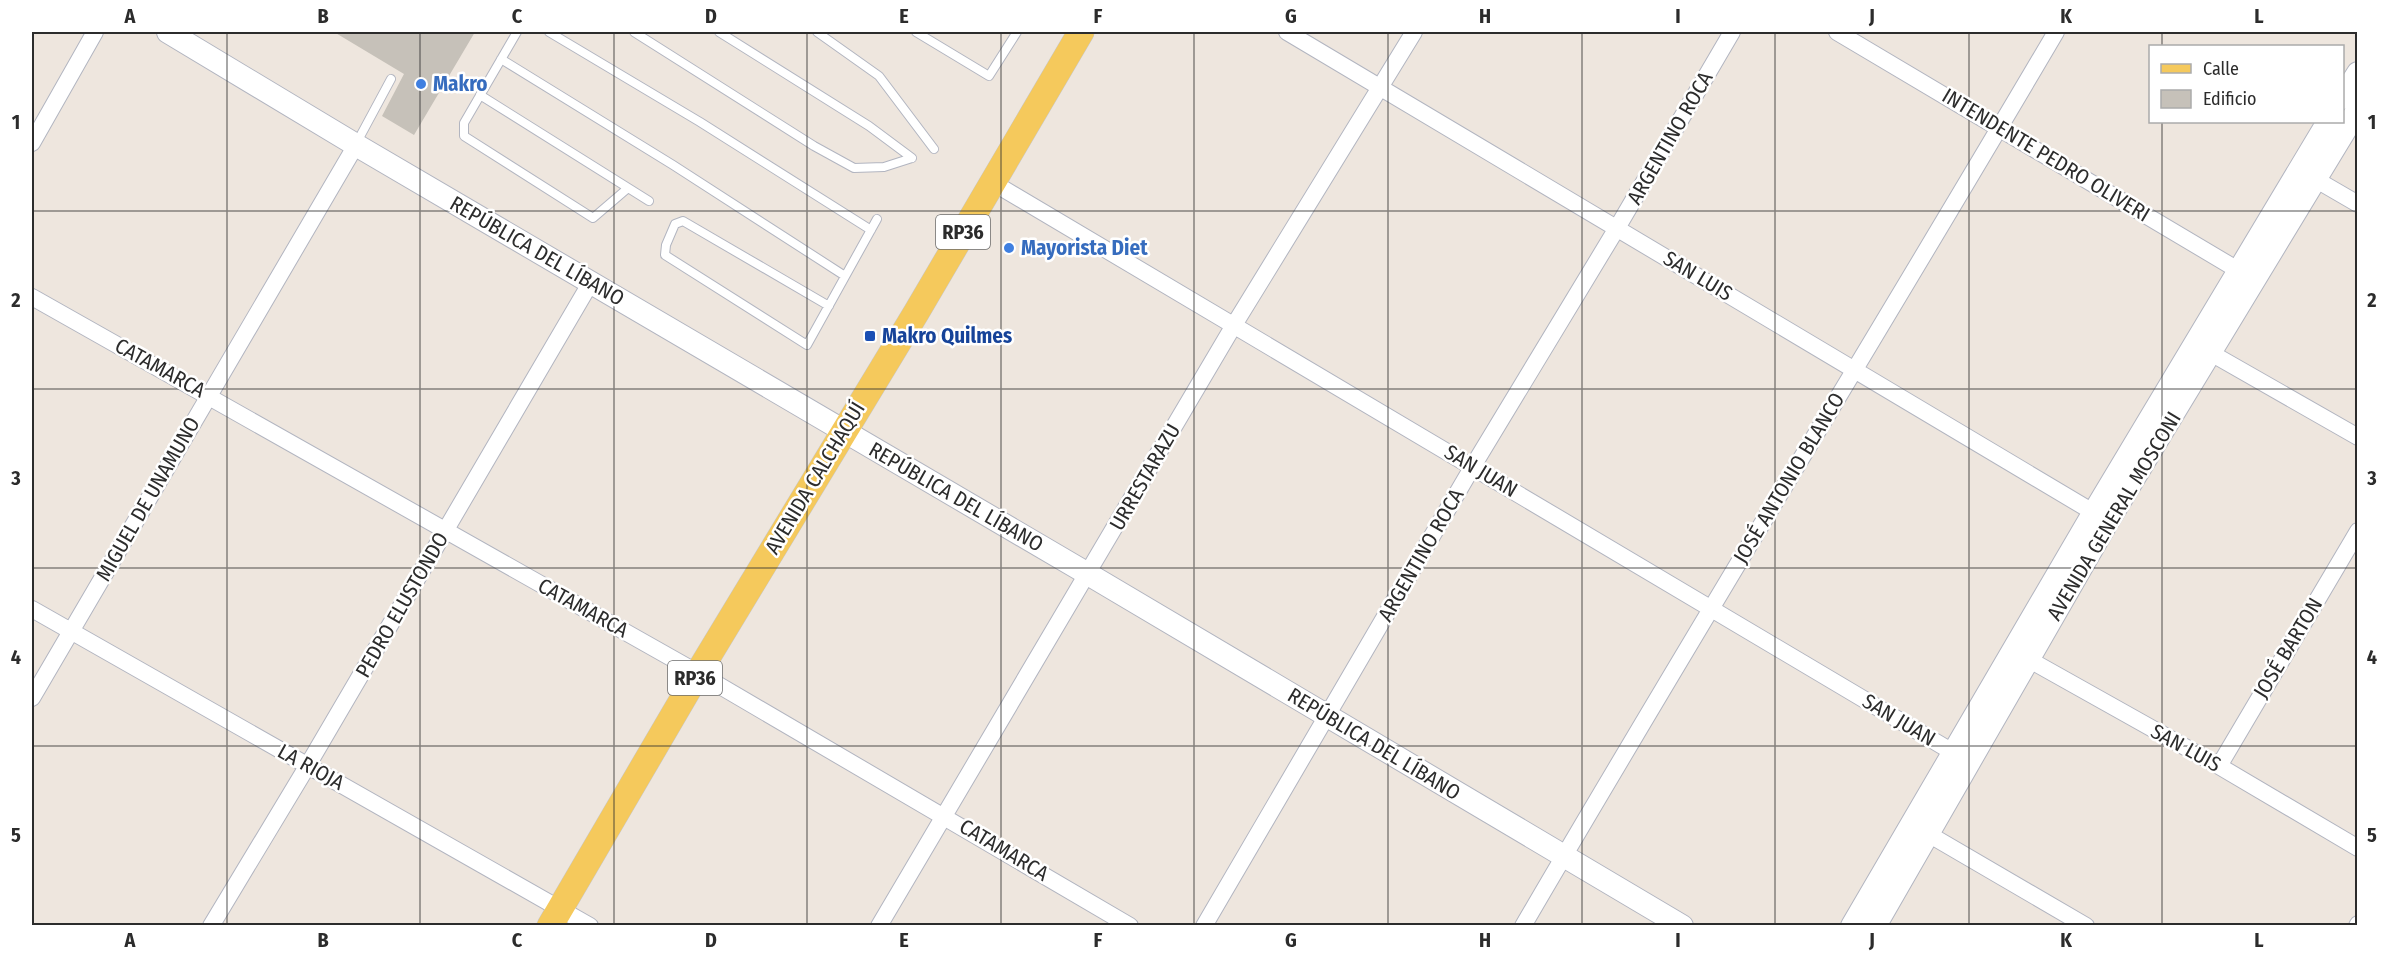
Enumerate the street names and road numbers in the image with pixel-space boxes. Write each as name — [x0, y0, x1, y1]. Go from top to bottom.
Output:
street label: ARGENTINO ROCA — [1621, 67, 1719, 209]
street label: INTENDENTE PEDRO OLIVERI — [1937, 83, 2155, 227]
street label: REPÚBLICA DEL LÍBANO — [445, 190, 629, 312]
road number: RP36 — [936, 215, 990, 249]
street label: SAN LUIS — [1659, 245, 1737, 307]
street label: CATAMARCA — [110, 333, 210, 403]
street label: JOSÉ ANTONIO BLANCO — [1728, 388, 1850, 568]
street label: AVENIDA CALCHAQUÍ — [759, 397, 871, 559]
street label: AVENIDA GENERAL MOSCONI — [2041, 407, 2187, 625]
street label: MIGUEL DE UNAMUNO — [90, 412, 206, 586]
street label: URRESTARAZU — [1104, 419, 1186, 535]
street label: REPÚBLICA DEL LÍBANO — [864, 436, 1048, 558]
street label: SAN JUAN — [1440, 439, 1522, 503]
street label: ARGENTINO ROCA — [1372, 484, 1470, 626]
street label: PEDRO ELUSTONDO — [350, 528, 454, 682]
street label: CATAMARCA — [533, 573, 633, 643]
street label: JOSÉ BARTON — [2248, 593, 2328, 703]
road number: RP36 — [668, 661, 722, 695]
street label: REPÚBLICA DEL LÍBANO — [1283, 682, 1465, 806]
street label: SAN JUAN — [1858, 688, 1940, 752]
street label: SAN LUIS — [2146, 718, 2226, 778]
street label: LA RIOJA — [273, 738, 349, 796]
street label: CATAMARCA — [955, 813, 1053, 887]

